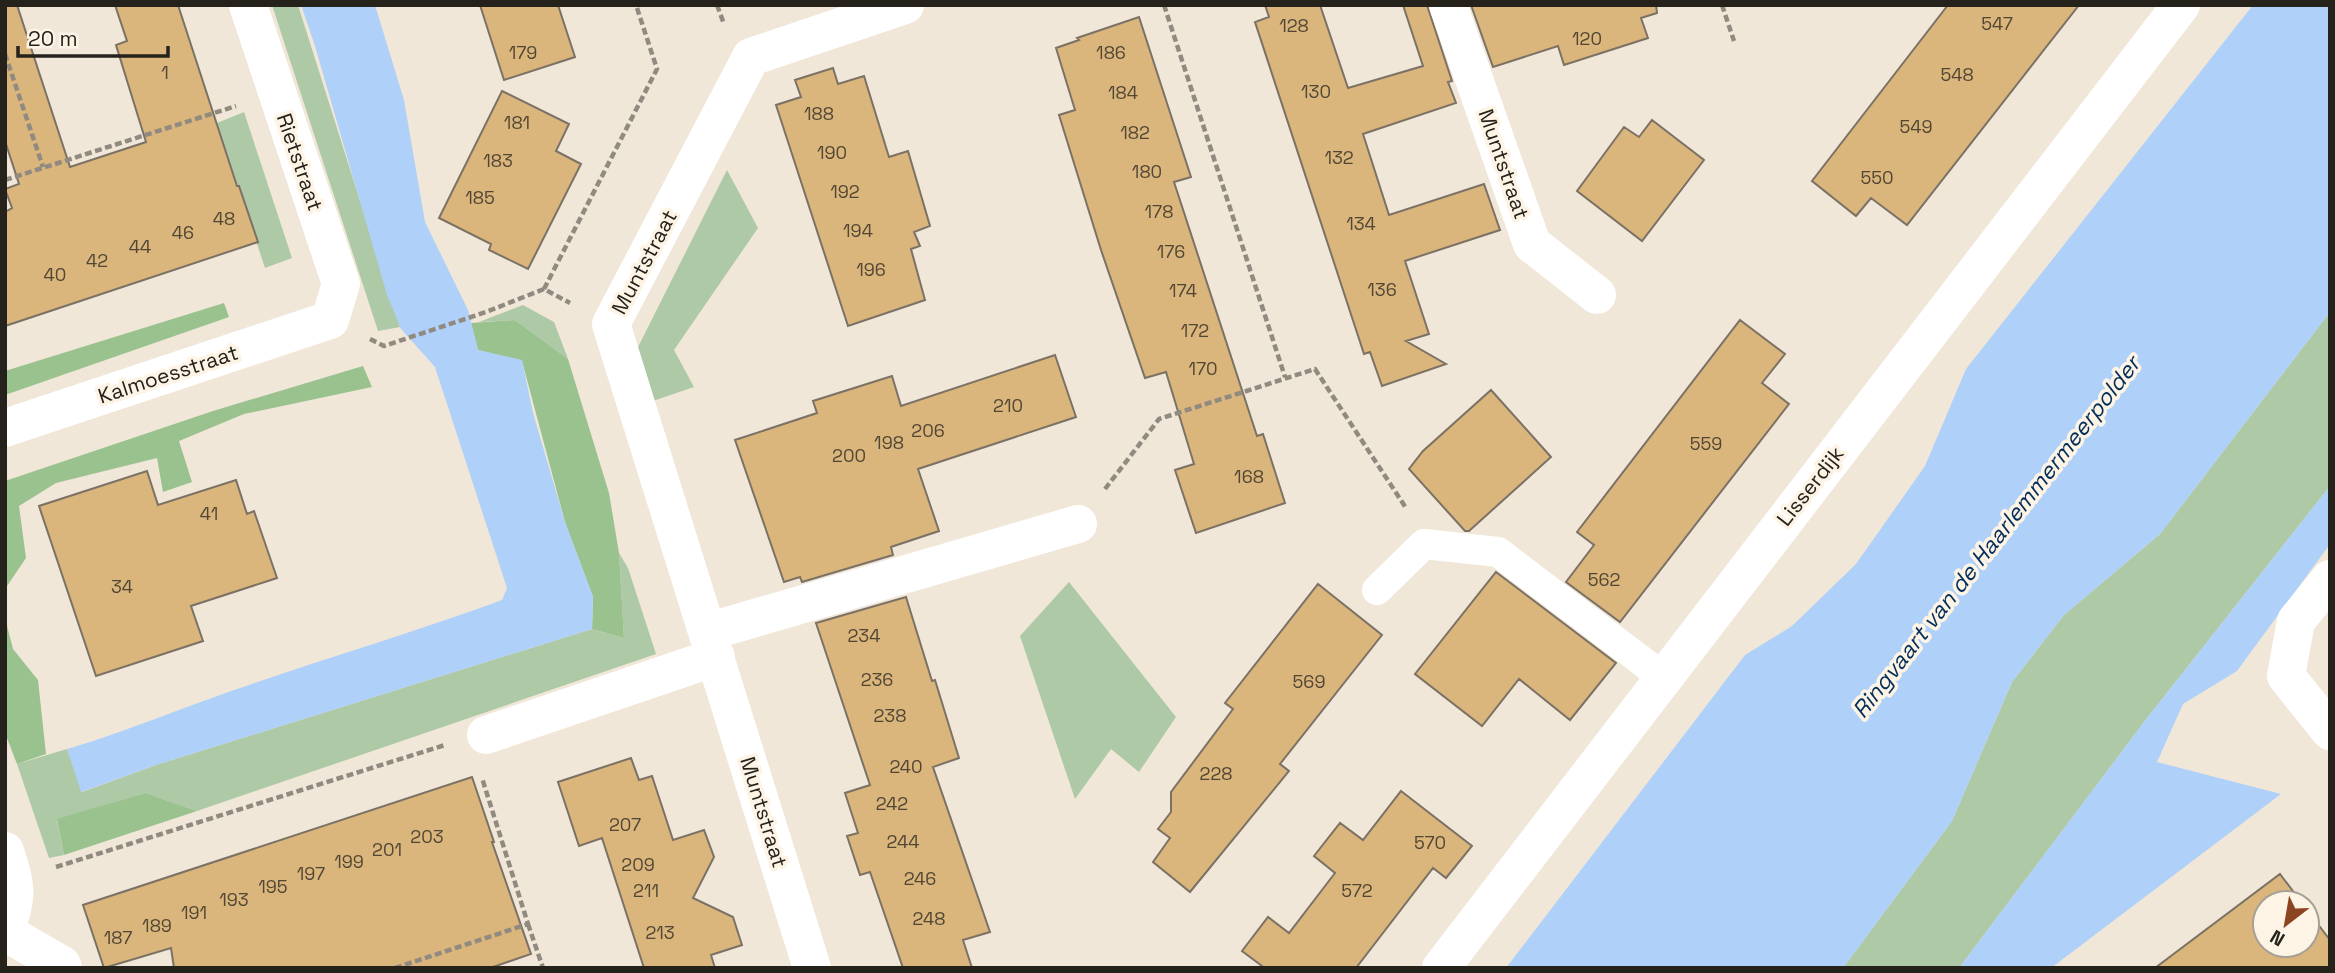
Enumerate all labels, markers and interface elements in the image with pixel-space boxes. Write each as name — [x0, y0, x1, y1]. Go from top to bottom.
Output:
house number: 547 — [1981, 12, 2013, 35]
scale bar — [18, 14, 168, 58]
house number: 128 — [1279, 14, 1309, 37]
text: 20 m — [28, 25, 78, 52]
house number: 120 — [1572, 27, 1602, 50]
house number: 179 — [509, 41, 537, 64]
house number: 186 — [1096, 41, 1126, 64]
house number: 1 — [161, 61, 169, 84]
house number: 548 — [1940, 63, 1974, 86]
house number: 130 — [1301, 80, 1331, 103]
house number: 184 — [1108, 81, 1138, 104]
house number: 188 — [804, 102, 834, 125]
street label: Muntstraat — [1473, 105, 1535, 223]
street label: Rietstraat — [271, 110, 329, 214]
house number: 181 — [504, 111, 530, 134]
house number: 549 — [1899, 115, 1933, 138]
house number: 182 — [1120, 121, 1150, 144]
house number: 190 — [817, 141, 847, 164]
house number: 132 — [1324, 146, 1354, 169]
house number: 183 — [483, 149, 513, 172]
house number: 180 — [1132, 160, 1162, 183]
house number: 550 — [1860, 166, 1894, 189]
house number: 192 — [830, 180, 860, 203]
house number: 185 — [465, 186, 495, 209]
house number: 178 — [1145, 200, 1173, 223]
street label: Muntstraat — [605, 205, 683, 319]
house number: 48 — [213, 207, 235, 230]
house number: 134 — [1346, 212, 1376, 235]
house number: 194 — [843, 219, 873, 242]
house number: 46 — [172, 221, 194, 244]
house number: 44 — [129, 235, 151, 258]
house number: 176 — [1157, 240, 1185, 263]
house number: 42 — [86, 249, 108, 272]
house number: 196 — [856, 258, 886, 281]
house number: 40 — [44, 263, 66, 286]
house number: 136 — [1367, 278, 1397, 301]
house number: 174 — [1169, 279, 1197, 302]
house number: 172 — [1181, 319, 1209, 342]
street label: Kalmoesstraat — [95, 339, 241, 409]
water label: Ringvaart van de Haarlemmermeerpolder — [1845, 348, 2148, 724]
house number: 170 — [1188, 357, 1218, 380]
house number: 210 — [993, 394, 1023, 417]
house number: 206 — [911, 419, 945, 442]
house number: 198 — [874, 431, 904, 454]
house number: 559 — [1690, 432, 1722, 455]
street label: Lisserdijk — [1770, 441, 1850, 531]
house number: 200 — [832, 444, 866, 467]
house number: 168 — [1234, 465, 1264, 488]
house number: 41 — [200, 502, 218, 525]
house number: 562 — [1588, 568, 1620, 591]
house number: 34 — [111, 575, 133, 598]
house number: 234 — [848, 624, 880, 647]
house number: 236 — [861, 668, 893, 691]
house number: 569 — [1293, 670, 1325, 693]
house number: 238 — [874, 704, 906, 727]
street label: Muntstraat — [734, 753, 794, 871]
house number: 240 — [889, 755, 923, 778]
house number: 228 — [1200, 762, 1232, 785]
house number: 242 — [876, 792, 908, 815]
house number: 207 — [609, 813, 641, 836]
house number: 203 — [410, 825, 444, 848]
house number: 244 — [887, 830, 919, 853]
house number: 570 — [1414, 831, 1446, 854]
house number: 201 — [372, 838, 402, 861]
house number: 199 — [334, 850, 364, 873]
house number: 209 — [621, 853, 655, 876]
house number: 197 — [297, 862, 325, 885]
house number: 246 — [904, 867, 936, 890]
house number: 195 — [258, 875, 288, 898]
house number: 211 — [633, 879, 659, 902]
house number: 572 — [1341, 879, 1373, 902]
house number: 193 — [219, 888, 249, 911]
north arrow — [2251, 889, 2321, 959]
house number: 191 — [181, 901, 207, 924]
house number: 248 — [913, 907, 945, 930]
house number: 189 — [142, 914, 172, 937]
house number: 213 — [645, 921, 675, 944]
text: N — [2266, 924, 2289, 952]
house number: 187 — [104, 926, 132, 949]

